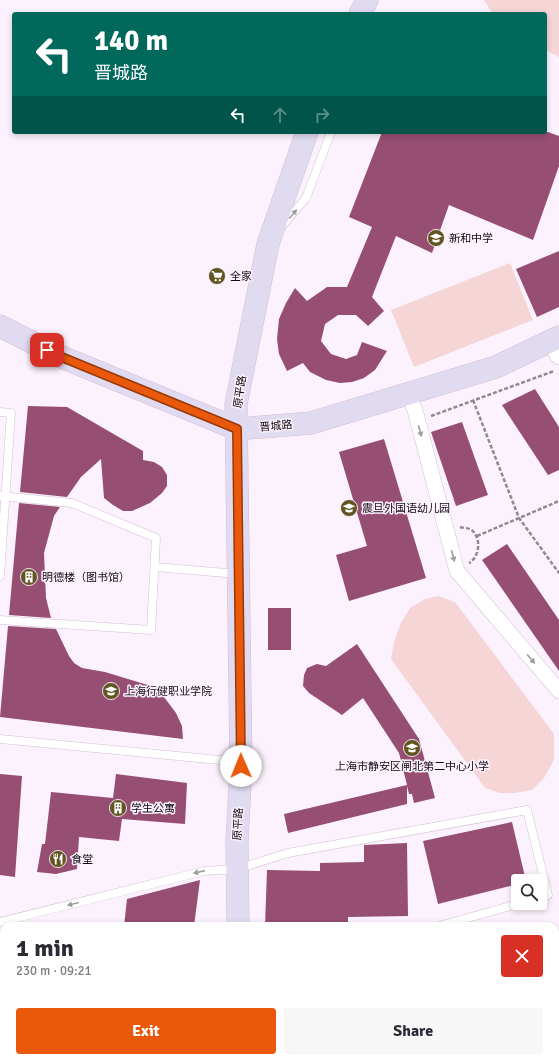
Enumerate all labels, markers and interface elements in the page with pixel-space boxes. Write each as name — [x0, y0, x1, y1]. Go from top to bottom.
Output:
text: 140 m — [94, 24, 168, 58]
icon: left — [28, 28, 80, 80]
text: 晋城路 — [94, 62, 148, 84]
icon: left — [227, 104, 249, 126]
icon: ahead — [269, 104, 291, 126]
icon: right — [311, 104, 333, 126]
one-way arrow — [288, 208, 297, 219]
school or university icon: 新和中学 — [426, 228, 446, 248]
place label: 新和中学 — [449, 232, 493, 245]
supermarket icon: 全家 — [207, 266, 227, 286]
place label: 全家 — [230, 270, 252, 283]
pin — [30, 333, 64, 367]
icon: arrive — [36, 339, 58, 361]
street label: 原平路 — [231, 375, 249, 409]
street label: 晋城路 — [259, 418, 293, 434]
one-way arrow — [417, 425, 423, 437]
school or university icon: 震旦外国语幼儿园 — [339, 498, 359, 518]
place label: 震旦外国语幼儿园 — [362, 502, 450, 515]
one-way arrow — [450, 551, 456, 563]
building icon: 明德楼（图书馆） — [19, 567, 39, 587]
place label: 明德楼（图书馆） — [42, 571, 130, 584]
one-way arrow — [527, 653, 536, 664]
school or university icon: 上海行健职业学院 — [101, 681, 121, 701]
place label: 上海行健职业学院 — [124, 685, 212, 698]
school or university icon: 上海市静安区闸北第二中心小学 — [402, 738, 422, 758]
position arrow — [220, 745, 262, 787]
place label: 上海市静安区闸北第二中心小学 — [335, 760, 489, 773]
building icon: 学生公寓 — [108, 798, 128, 818]
place label: 学生公寓 — [131, 802, 175, 815]
street label: 原平路 — [231, 807, 245, 841]
restaurant icon: 食堂 — [48, 849, 68, 869]
place label: 食堂 — [71, 853, 93, 866]
one-way arrow — [192, 870, 205, 876]
map controls — [511, 874, 547, 910]
button: search — [511, 874, 547, 910]
one-way arrow — [66, 901, 78, 907]
text: 1 min — [16, 933, 74, 963]
button: close — [501, 935, 543, 977]
text: 230 m · 09:21 — [16, 963, 92, 979]
button: Exit — [16, 1008, 276, 1054]
button: Share — [284, 1008, 543, 1054]

